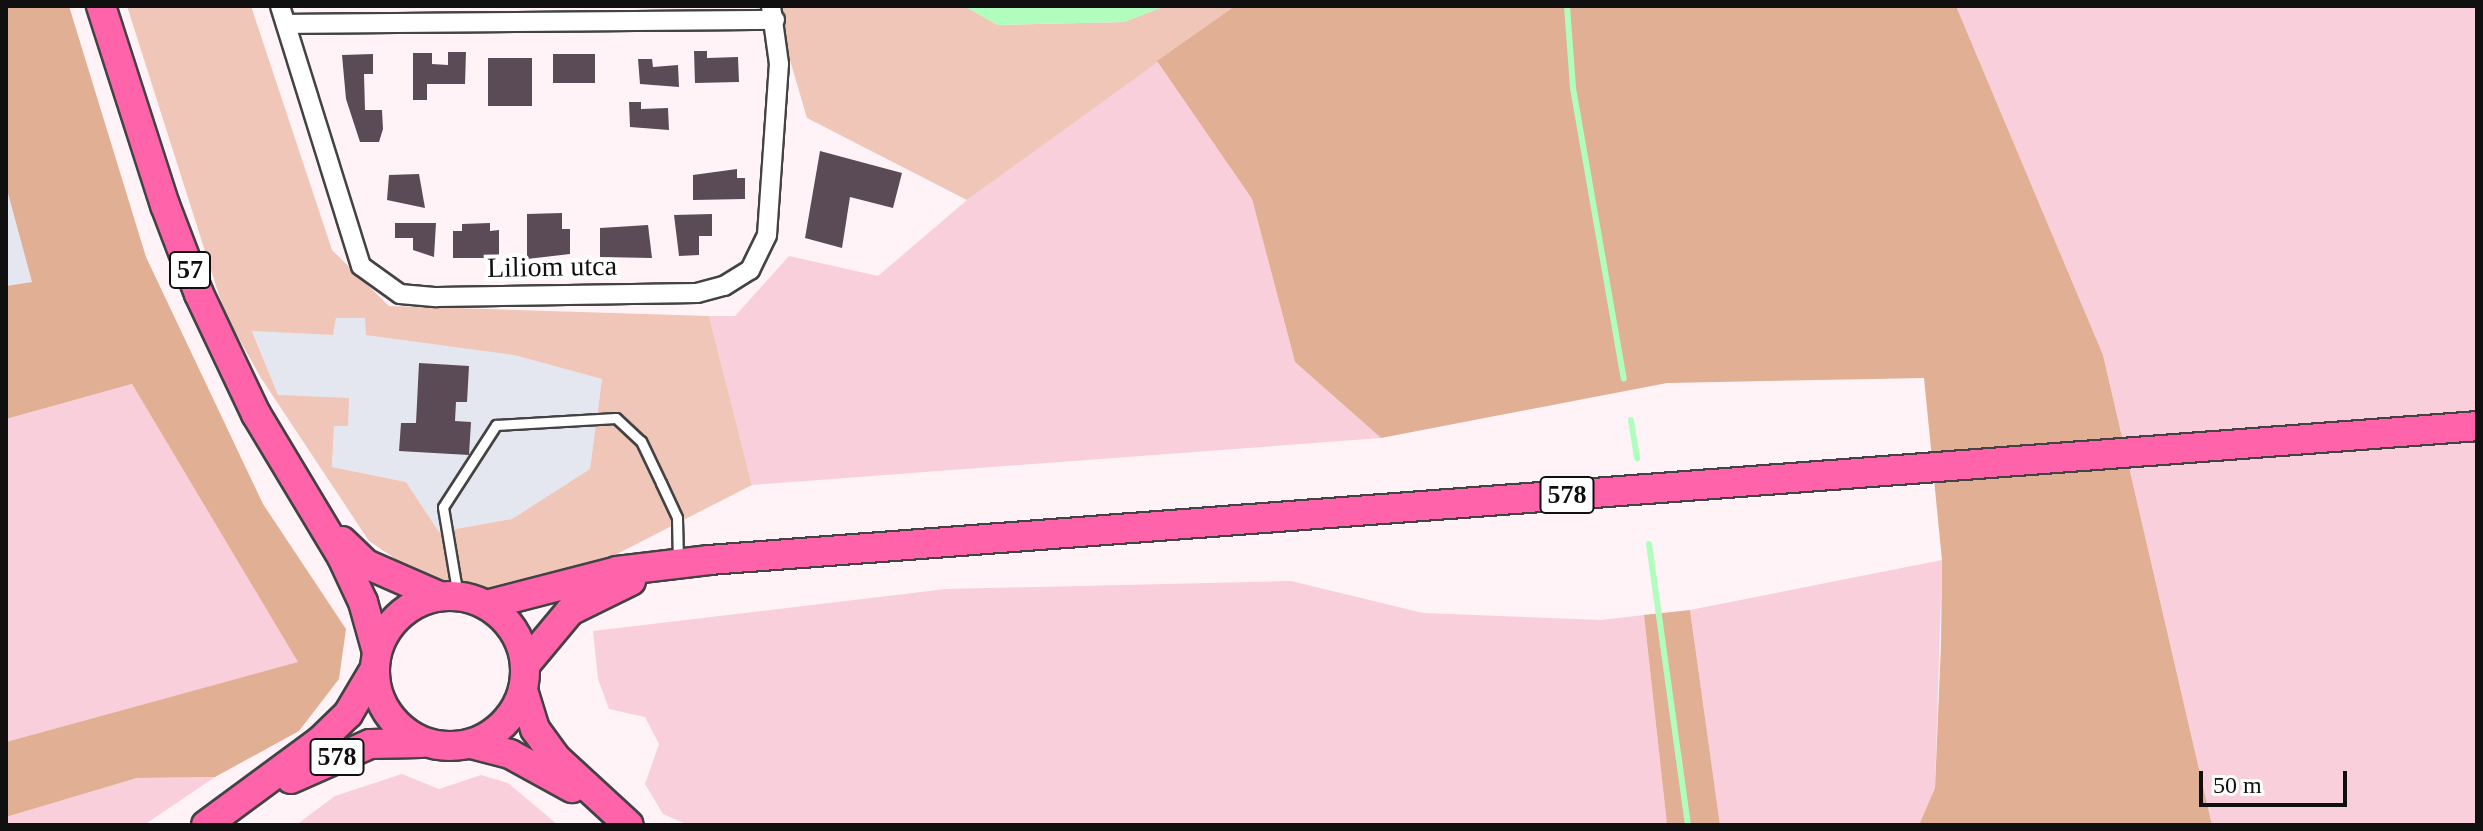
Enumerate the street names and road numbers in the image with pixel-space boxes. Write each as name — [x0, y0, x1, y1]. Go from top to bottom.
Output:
road number: 57 — [168, 248, 212, 292]
street label: Liliom utca — [487, 249, 617, 285]
road number: 578 — [1539, 473, 1595, 517]
road number: 578 — [309, 735, 365, 779]

